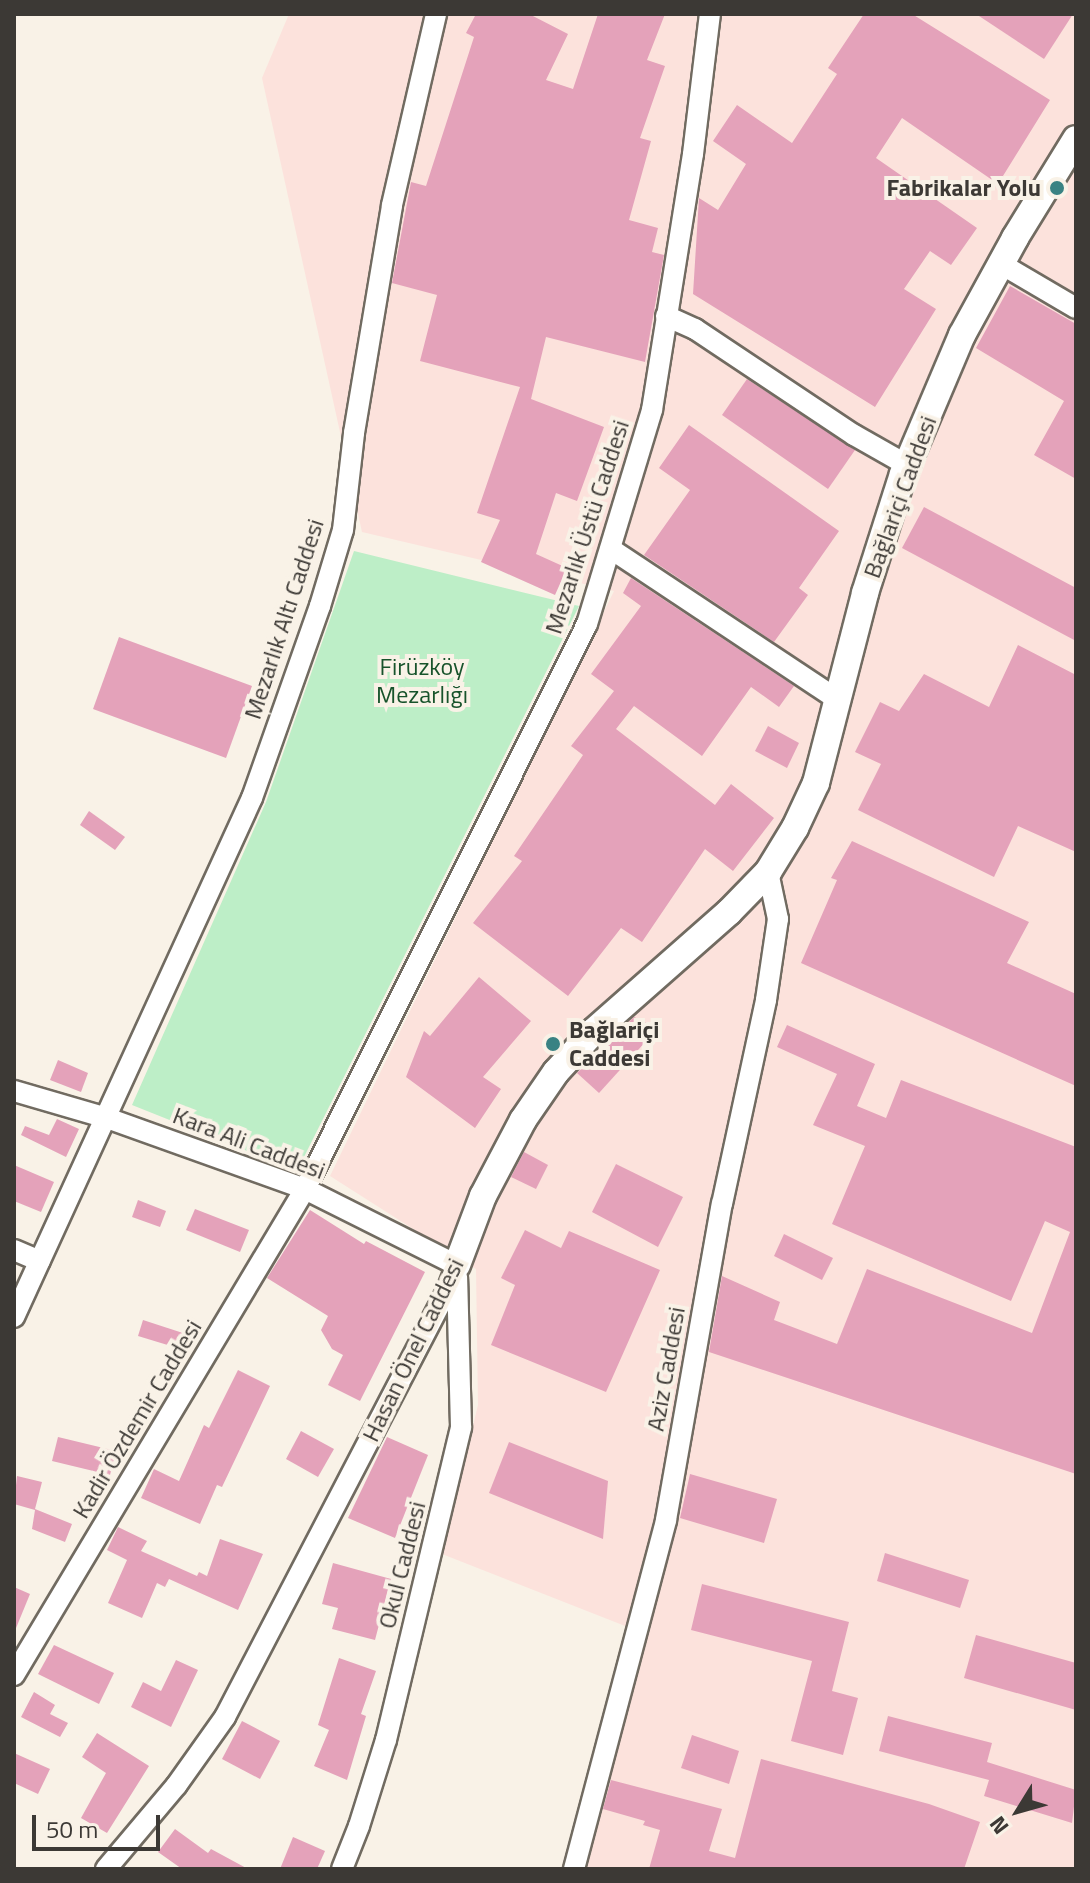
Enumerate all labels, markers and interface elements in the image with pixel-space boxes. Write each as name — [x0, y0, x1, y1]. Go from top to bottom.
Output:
place label: Fabrikalar Yolu — [886, 174, 1041, 202]
marker: Fabrikalar Yolu — [1048, 179, 1066, 197]
street label: Bağlariçi Caddesi — [857, 412, 943, 582]
street label: Mezarlık Üstü Caddesi — [539, 417, 635, 637]
street label: Mezarlık Altı Caddesi — [238, 515, 330, 723]
park label: Firüzköy Mezarlığı — [376, 653, 468, 709]
place label: Bağlariçi Caddesi — [569, 1016, 659, 1072]
marker: Bağlariçi Caddesi — [544, 1035, 562, 1053]
street label: Kara Ali Caddesi — [169, 1101, 329, 1185]
street label: Hasan Önel Caddesi — [356, 1254, 470, 1446]
street label: Aziz Caddesi — [641, 1305, 691, 1433]
street label: Kadir Özdemir Caddesi — [66, 1314, 208, 1524]
street label: Okul Caddesi — [372, 1498, 432, 1632]
north arrow — [978, 1771, 1058, 1851]
scale bar — [36, 1799, 164, 1849]
text: N — [981, 1809, 1017, 1842]
text: 50 m — [46, 1811, 98, 1847]

